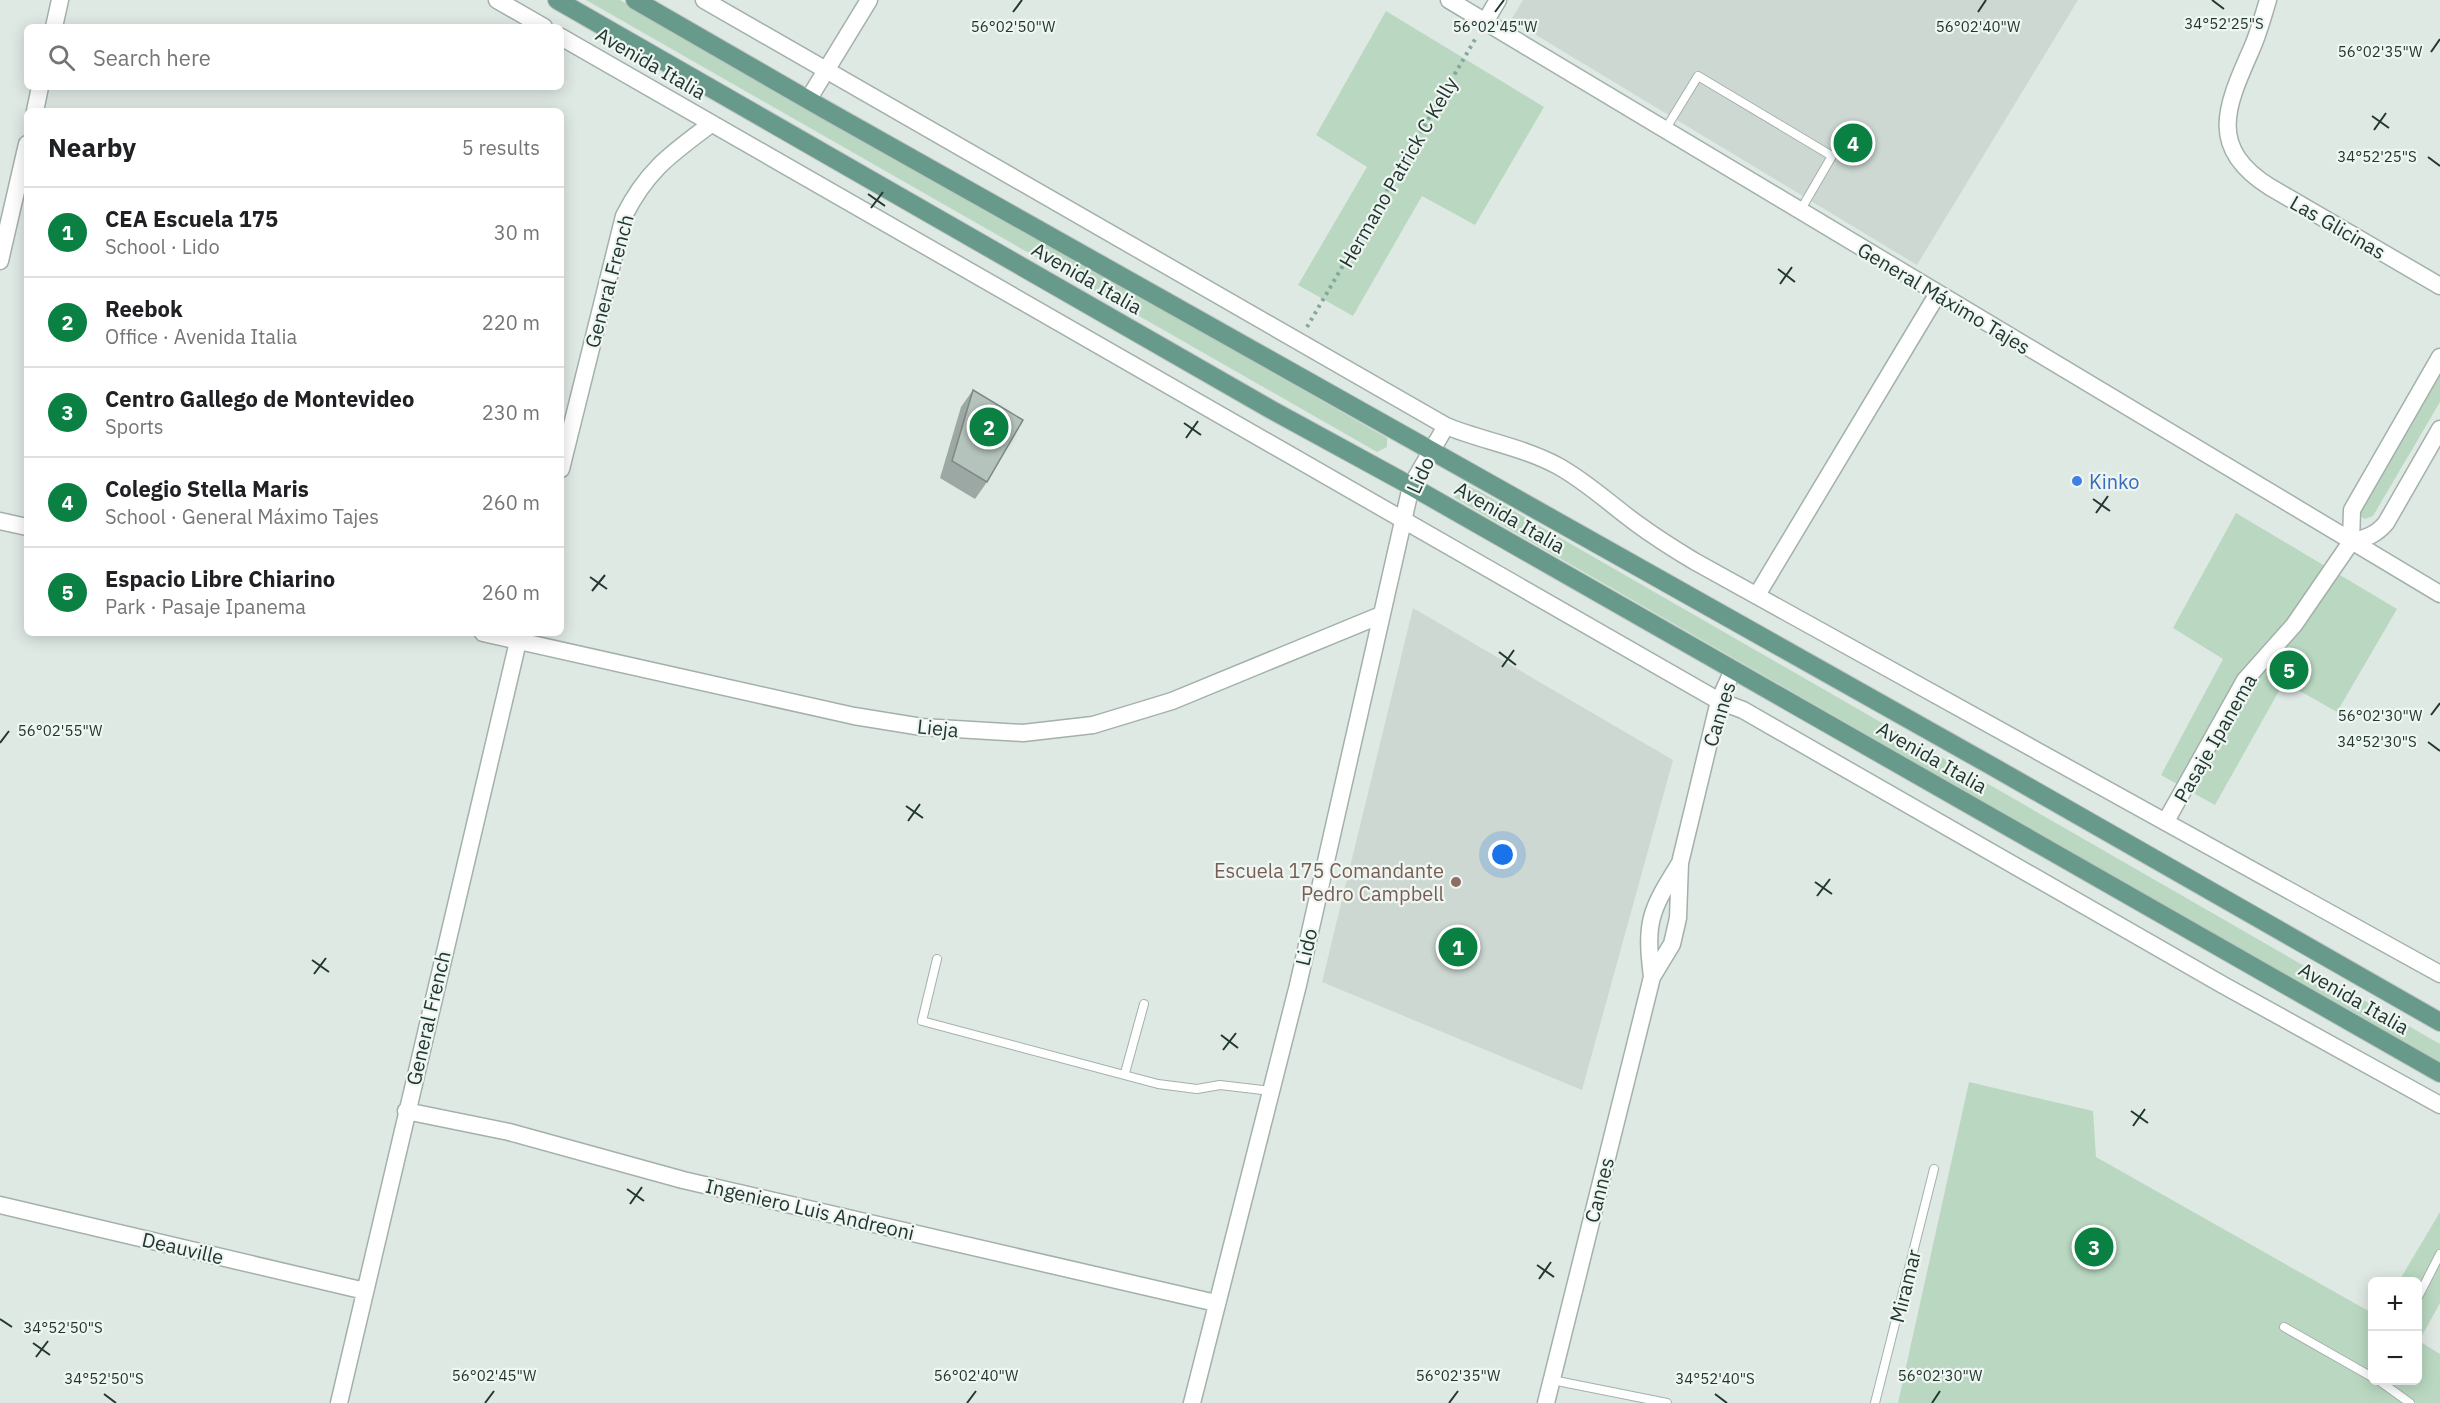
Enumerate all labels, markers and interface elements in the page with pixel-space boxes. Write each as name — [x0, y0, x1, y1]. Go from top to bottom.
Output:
text: 34°52'25"S — [2184, 14, 2264, 33]
text: 56°02'50"W — [971, 17, 1056, 36]
text: 56°02'45"W — [1453, 17, 1538, 36]
text: 56°02'40"W — [1936, 17, 2021, 36]
street label: Avenida Italia — [591, 20, 711, 106]
search box — [24, 24, 564, 90]
icon: search — [45, 41, 78, 74]
text: 56°02'35"W — [2338, 42, 2423, 61]
text: Search here — [93, 43, 211, 72]
street label: Hermano Patrick C Kelly — [1332, 72, 1464, 272]
pin: 4 — [1834, 120, 1872, 166]
text: Nearby — [48, 130, 136, 164]
text: 5 results — [462, 134, 540, 161]
text: 34°52'25"S — [2337, 147, 2417, 166]
street label: Las Glicinas — [2285, 189, 2391, 265]
text: CEA Escuela 175 — [105, 204, 278, 233]
street label: General French — [578, 211, 640, 351]
text: 1 — [62, 219, 74, 246]
text: 30 m — [494, 219, 540, 246]
text: School · Lido — [105, 233, 220, 260]
street label: Avenida Italia — [1027, 235, 1147, 321]
street label: General Máximo Tajes — [1853, 236, 2035, 360]
text: Reebok — [105, 294, 183, 323]
text: 2 — [62, 309, 74, 336]
text: 220 m — [482, 309, 540, 336]
text: Office · Avenida Italia — [105, 323, 297, 350]
text: Centro Gallego de Montevideo — [105, 384, 414, 413]
text: 3 — [62, 399, 74, 426]
text: 230 m — [482, 399, 540, 426]
pin: 2 — [970, 404, 1008, 450]
text: Sports — [105, 413, 164, 440]
street label: Lido — [1400, 452, 1440, 498]
place label: Kinko — [2089, 468, 2139, 495]
text: Colegio Stella Maris — [105, 474, 309, 503]
street label: Avenida Italia — [1450, 474, 1570, 560]
marker: Kinko — [2070, 474, 2084, 488]
text: 4 — [62, 489, 74, 516]
text: 260 m — [482, 489, 540, 516]
text: School · General Máximo Tajes — [105, 503, 379, 530]
text: Espacio Libre Chiarino — [105, 564, 335, 593]
text: 5 — [62, 579, 74, 606]
text: 260 m — [482, 579, 540, 606]
text: Park · Pasaje Ipanema — [105, 593, 306, 620]
pin: 5 — [2270, 648, 2308, 692]
street label: Pasaje Ipanema — [2167, 668, 2263, 807]
street label: Cannes — [1696, 678, 1742, 750]
text: 56°02'30"W — [2338, 706, 2423, 725]
street label: Lieja — [916, 712, 960, 744]
street label: Avenida Italia — [1872, 714, 1992, 800]
text: 56°02'55"W — [18, 721, 103, 740]
text: 34°52'30"S — [2337, 732, 2417, 751]
your location — [1488, 840, 1517, 869]
place label: Escuela 175 Comandante Pedro Campbell — [1214, 857, 1444, 907]
marker: Escuela 175 Comandante Pedro Campbell — [1449, 875, 1463, 889]
pin: 1 — [1438, 924, 1478, 970]
street label: Lido — [1289, 926, 1323, 968]
street label: General French — [399, 948, 457, 1088]
street label: Avenida Italia — [2294, 955, 2414, 1041]
street label: Cannes — [1578, 1154, 1620, 1226]
street label: Ingeniero Luis Andreoni — [703, 1172, 917, 1246]
pin: 3 — [2074, 1224, 2114, 1270]
street label: Deauville — [140, 1226, 227, 1270]
street label: Miramar — [1883, 1247, 1927, 1325]
map controls — [2368, 1277, 2422, 1385]
button: + — [2368, 1277, 2422, 1331]
text: 34°52'50"S — [23, 1318, 103, 1337]
button: − — [2368, 1331, 2422, 1385]
text: 56°02'45"W — [452, 1366, 537, 1385]
text: 56°02'40"W — [934, 1366, 1019, 1385]
text: 56°02'35"W — [1416, 1366, 1501, 1385]
text: 56°02'30"W — [1898, 1366, 1983, 1385]
text: 34°52'50"S — [64, 1369, 144, 1388]
text: 34°52'40"S — [1675, 1369, 1755, 1388]

